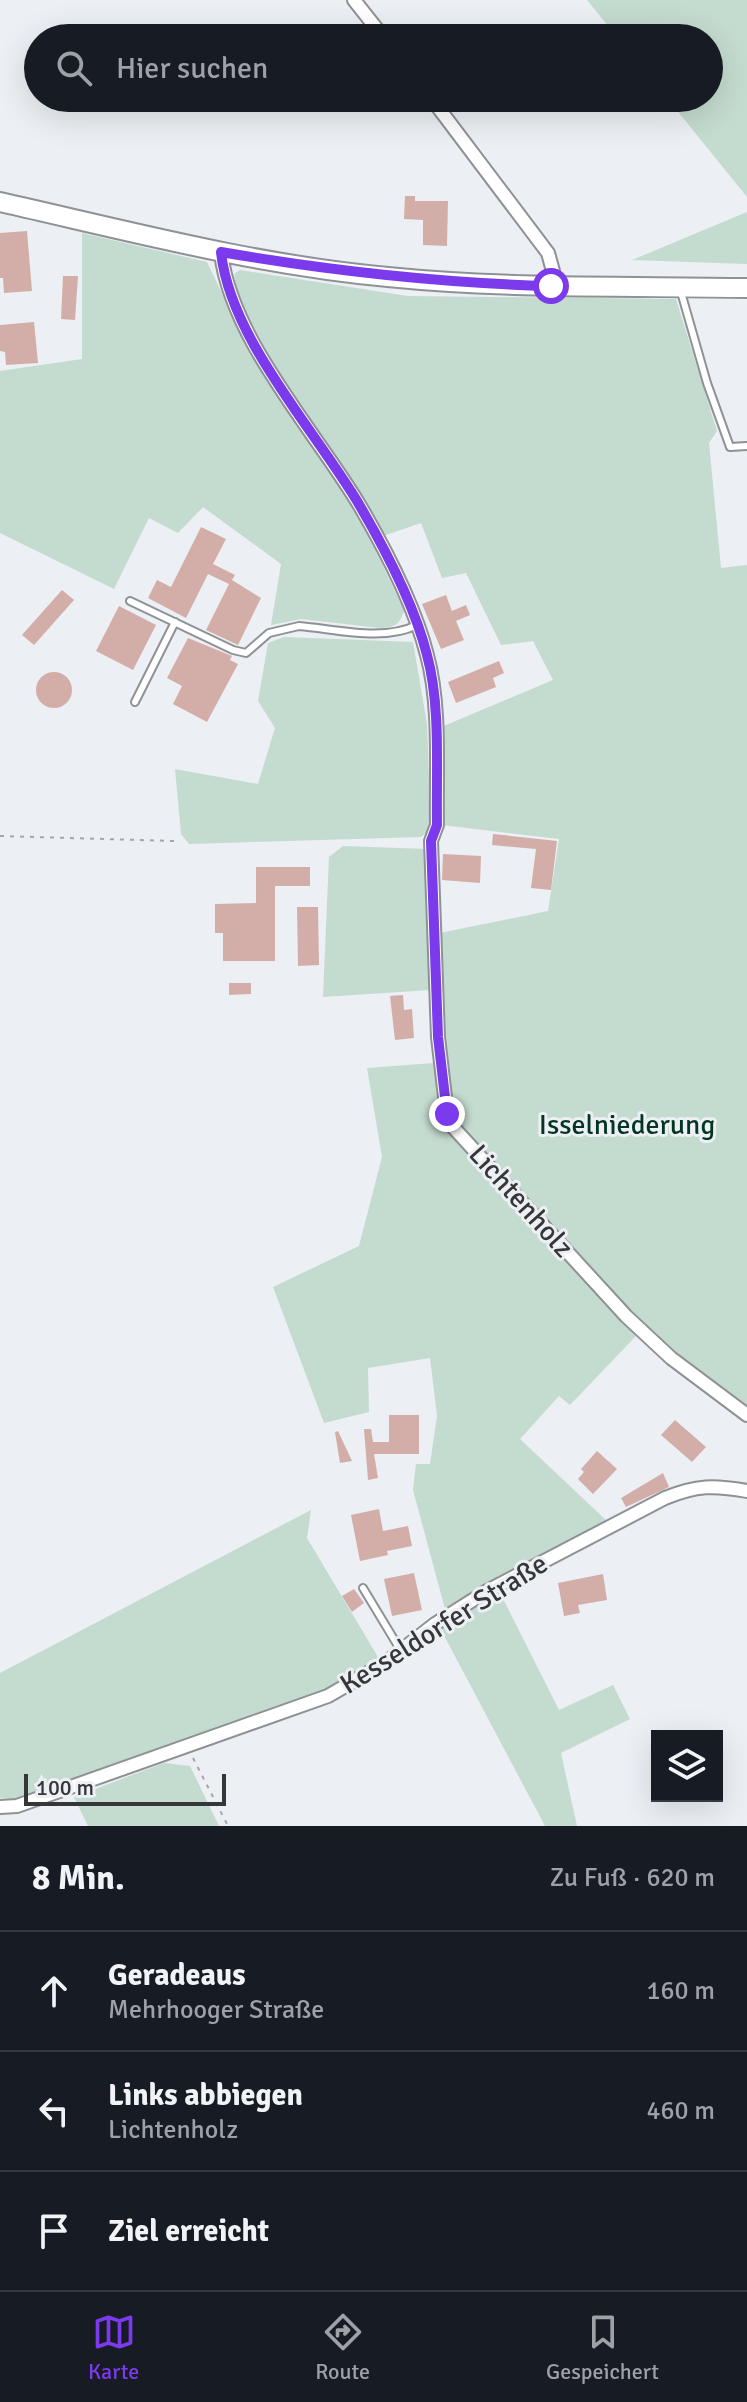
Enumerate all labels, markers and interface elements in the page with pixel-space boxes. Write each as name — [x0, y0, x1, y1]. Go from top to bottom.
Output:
search box — [24, 24, 723, 112]
icon: search — [52, 46, 96, 90]
text: Hier suchen — [116, 50, 268, 87]
route start — [533, 268, 569, 304]
route end — [429, 1096, 465, 1132]
park label: Isselniederung — [539, 1108, 715, 1142]
street label: Lichtenholz — [462, 1138, 580, 1264]
street label: Kesseldorfer Straße — [334, 1546, 554, 1702]
map controls — [651, 1730, 723, 1802]
button: layers — [651, 1730, 723, 1802]
scale bar — [24, 1770, 226, 1806]
text: 100 m — [36, 1774, 94, 1801]
text: 8 Min. — [32, 1857, 125, 1899]
text: Zu Fuß · 620 m — [550, 1862, 715, 1894]
text: Geradeaus — [108, 1957, 246, 1994]
icon: ahead — [32, 1969, 76, 2013]
text: 160 m — [646, 1975, 715, 2007]
text: Mehrhooger Straße — [108, 1994, 324, 2026]
text: Links abbiegen — [108, 2077, 303, 2114]
icon: left — [32, 2089, 76, 2133]
text: 460 m — [646, 2095, 715, 2127]
text: Lichtenholz — [108, 2114, 238, 2146]
icon: arrive — [32, 2209, 76, 2253]
text: Ziel erreicht — [108, 2213, 269, 2250]
tab: Karte — [88, 2310, 139, 2385]
tab: Route — [315, 2310, 370, 2385]
tab: Gespeichert — [546, 2310, 659, 2385]

